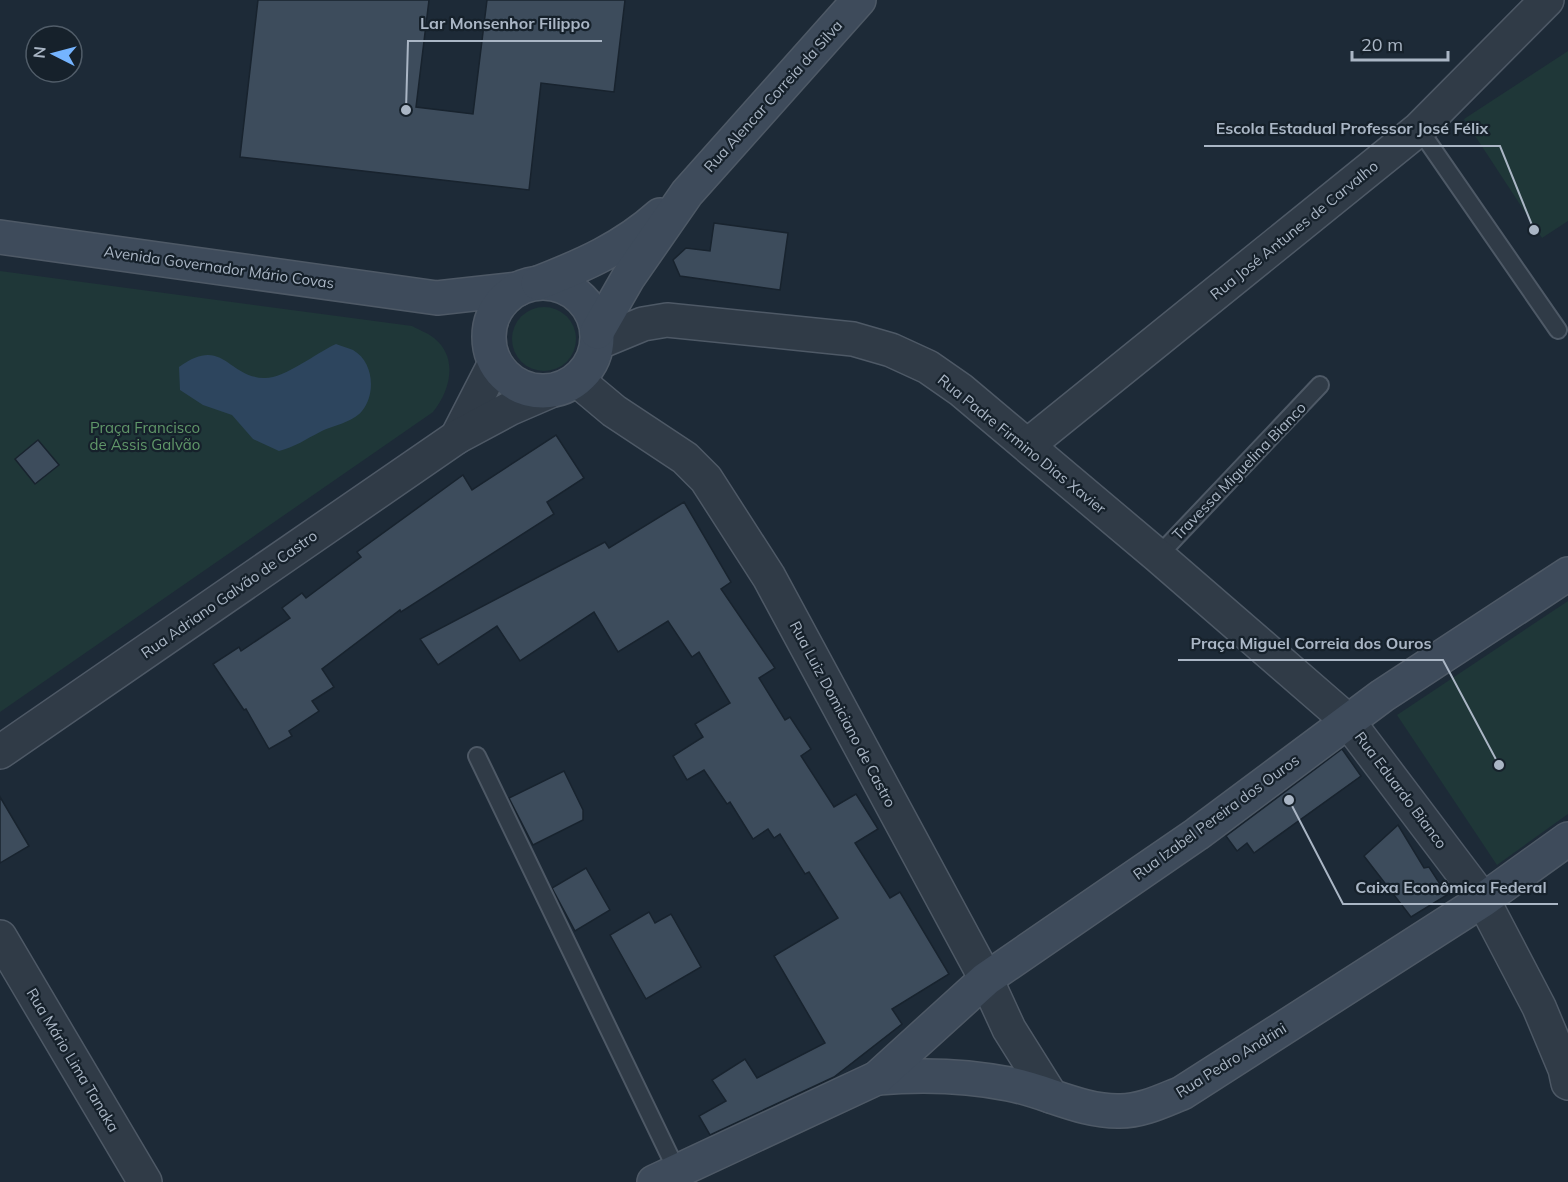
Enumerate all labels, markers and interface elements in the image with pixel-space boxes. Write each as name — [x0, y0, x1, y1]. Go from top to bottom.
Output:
callout: Lar Monsenhor Filippo — [408, 7, 602, 41]
text: Lar Monsenhor Filippo — [420, 13, 590, 33]
street label: Rua Alencar Correia da Silva — [700, 16, 846, 176]
north arrow — [24, 24, 84, 84]
scale bar — [1352, 24, 1448, 62]
text: 20 m — [1361, 33, 1403, 56]
text: N — [29, 45, 50, 59]
callout: Escola Estadual Professor José Félix — [1204, 112, 1500, 146]
text: Escola Estadual Professor José Félix — [1216, 118, 1488, 138]
street label: Rua José Antunes de Carvalho — [1206, 156, 1382, 304]
street label: Avenida Governador Mário Covas — [103, 241, 335, 293]
street label: Rua Padre Firmino Dias Xavier — [934, 370, 1110, 518]
street label: Travessa Miguelina Bianco — [1168, 398, 1310, 544]
park label: Praça Francisco de Assis Galvão — [90, 418, 200, 454]
street label: Rua Adriano Galvão de Castro — [137, 526, 321, 662]
street label: Rua Luiz Domiciano de Castro — [786, 618, 900, 810]
callout: Praça Miguel Correia dos Ouros — [1178, 626, 1443, 660]
text: Praça Miguel Correia dos Ouros — [1191, 633, 1432, 653]
street label: Rua Eduardo Bianco — [1351, 728, 1451, 852]
street label: Rua Izabel Pereira dos Ouros — [1129, 750, 1303, 884]
callout: Caixa Econômica Federal — [1343, 870, 1558, 904]
text: Caixa Econômica Federal — [1355, 877, 1547, 897]
street label: Rua Mário Lima Tanaka — [22, 985, 124, 1135]
street label: Rua Pedro Andrini — [1172, 1018, 1290, 1102]

